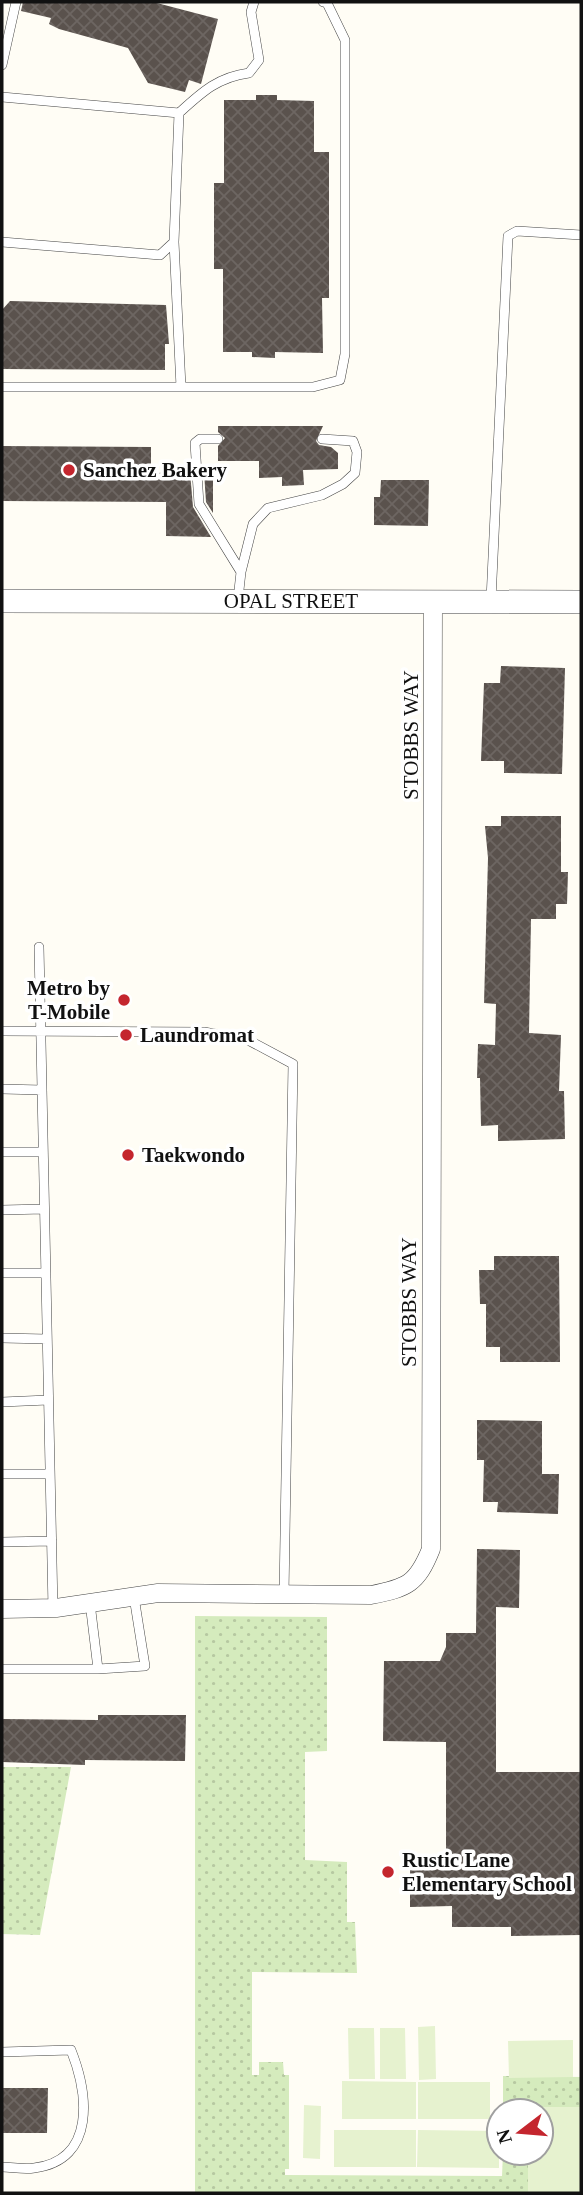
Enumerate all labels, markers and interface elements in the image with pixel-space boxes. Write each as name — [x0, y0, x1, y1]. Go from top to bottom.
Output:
place label: Sanchez Bakery — [83, 458, 228, 482]
marker: Sanchez Bakery — [61, 462, 77, 478]
street label: OPAL STREET — [224, 589, 358, 613]
street label: STOBBS WAY — [399, 670, 423, 800]
place label: Metro by T-Mobile — [27, 976, 110, 1024]
marker: Metro by T-Mobile — [116, 992, 132, 1008]
place label: Laundromat — [140, 1023, 254, 1047]
marker: Laundromat — [118, 1027, 134, 1043]
place label: Taekwondo — [142, 1143, 245, 1167]
marker: Taekwondo — [120, 1147, 136, 1163]
street label: STOBBS WAY — [397, 1237, 421, 1367]
place label: Rustic Lane Elementary School — [402, 1848, 572, 1896]
marker: Rustic Lane Elementary School — [380, 1864, 396, 1880]
north arrow — [485, 2097, 555, 2167]
text: N — [492, 2127, 516, 2146]

